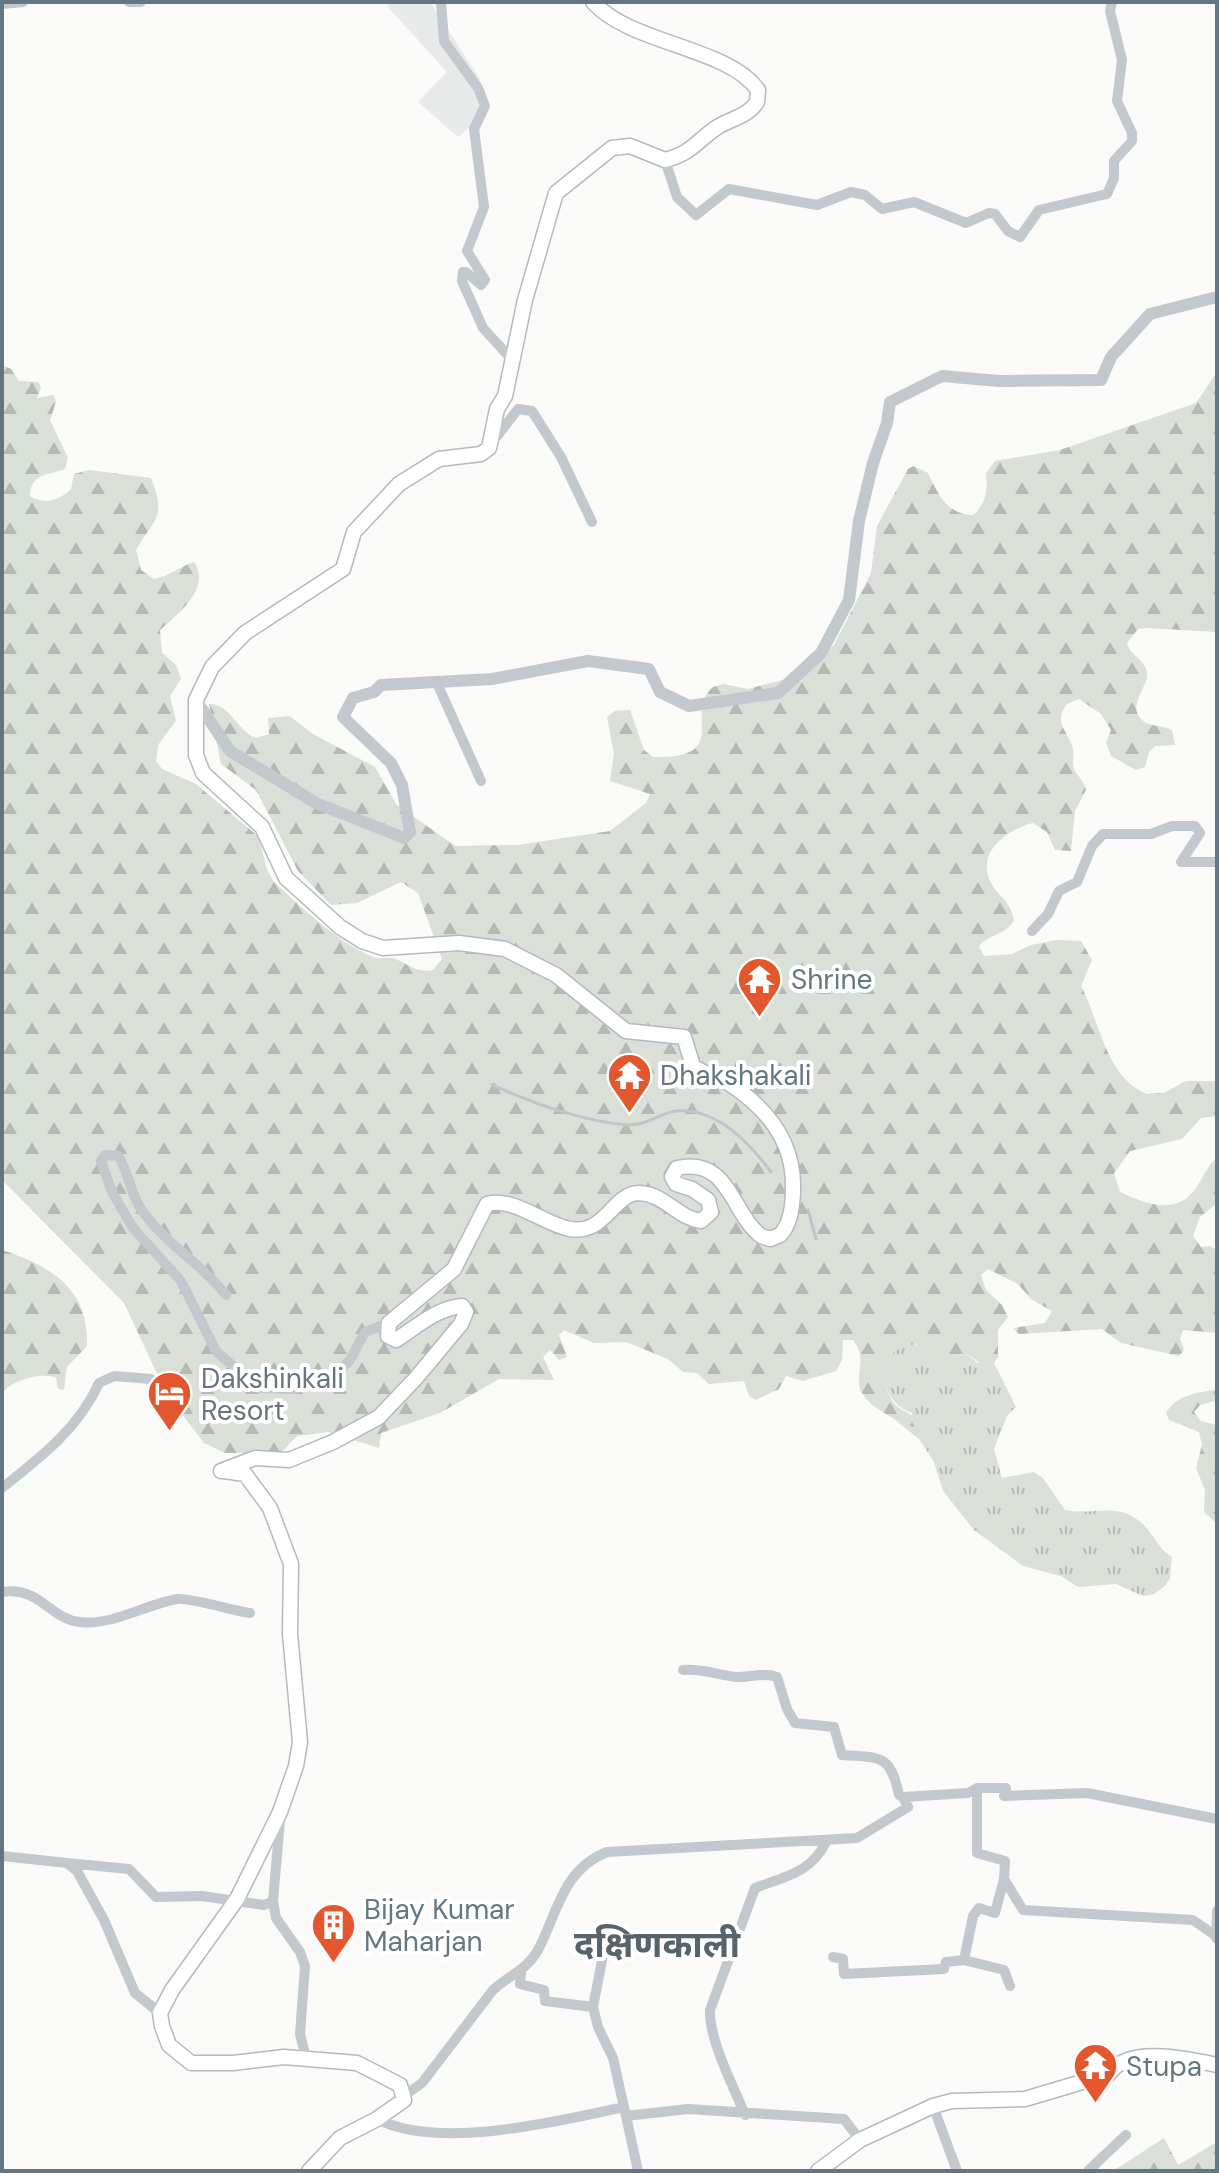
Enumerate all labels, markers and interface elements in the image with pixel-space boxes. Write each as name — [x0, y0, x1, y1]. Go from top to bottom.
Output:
temple icon: Shrine — [736, 955, 784, 1018]
place label: Shrine — [791, 961, 872, 998]
temple icon: Dhakshakali — [605, 1051, 653, 1114]
place label: Dhakshakali — [660, 1057, 811, 1094]
place label: Dakshinkali Resort — [201, 1360, 344, 1429]
hotel icon: Dakshinkali Resort — [146, 1370, 194, 1433]
place label: Bijay Kumar Maharjan — [364, 1891, 515, 1960]
building icon: Bijay Kumar Maharjan — [309, 1901, 357, 1964]
district label: दक्षि‍णकाली — [574, 1921, 741, 1968]
temple icon: Stupa — [1071, 2042, 1119, 2105]
place label: Stupa — [1126, 2048, 1202, 2085]

